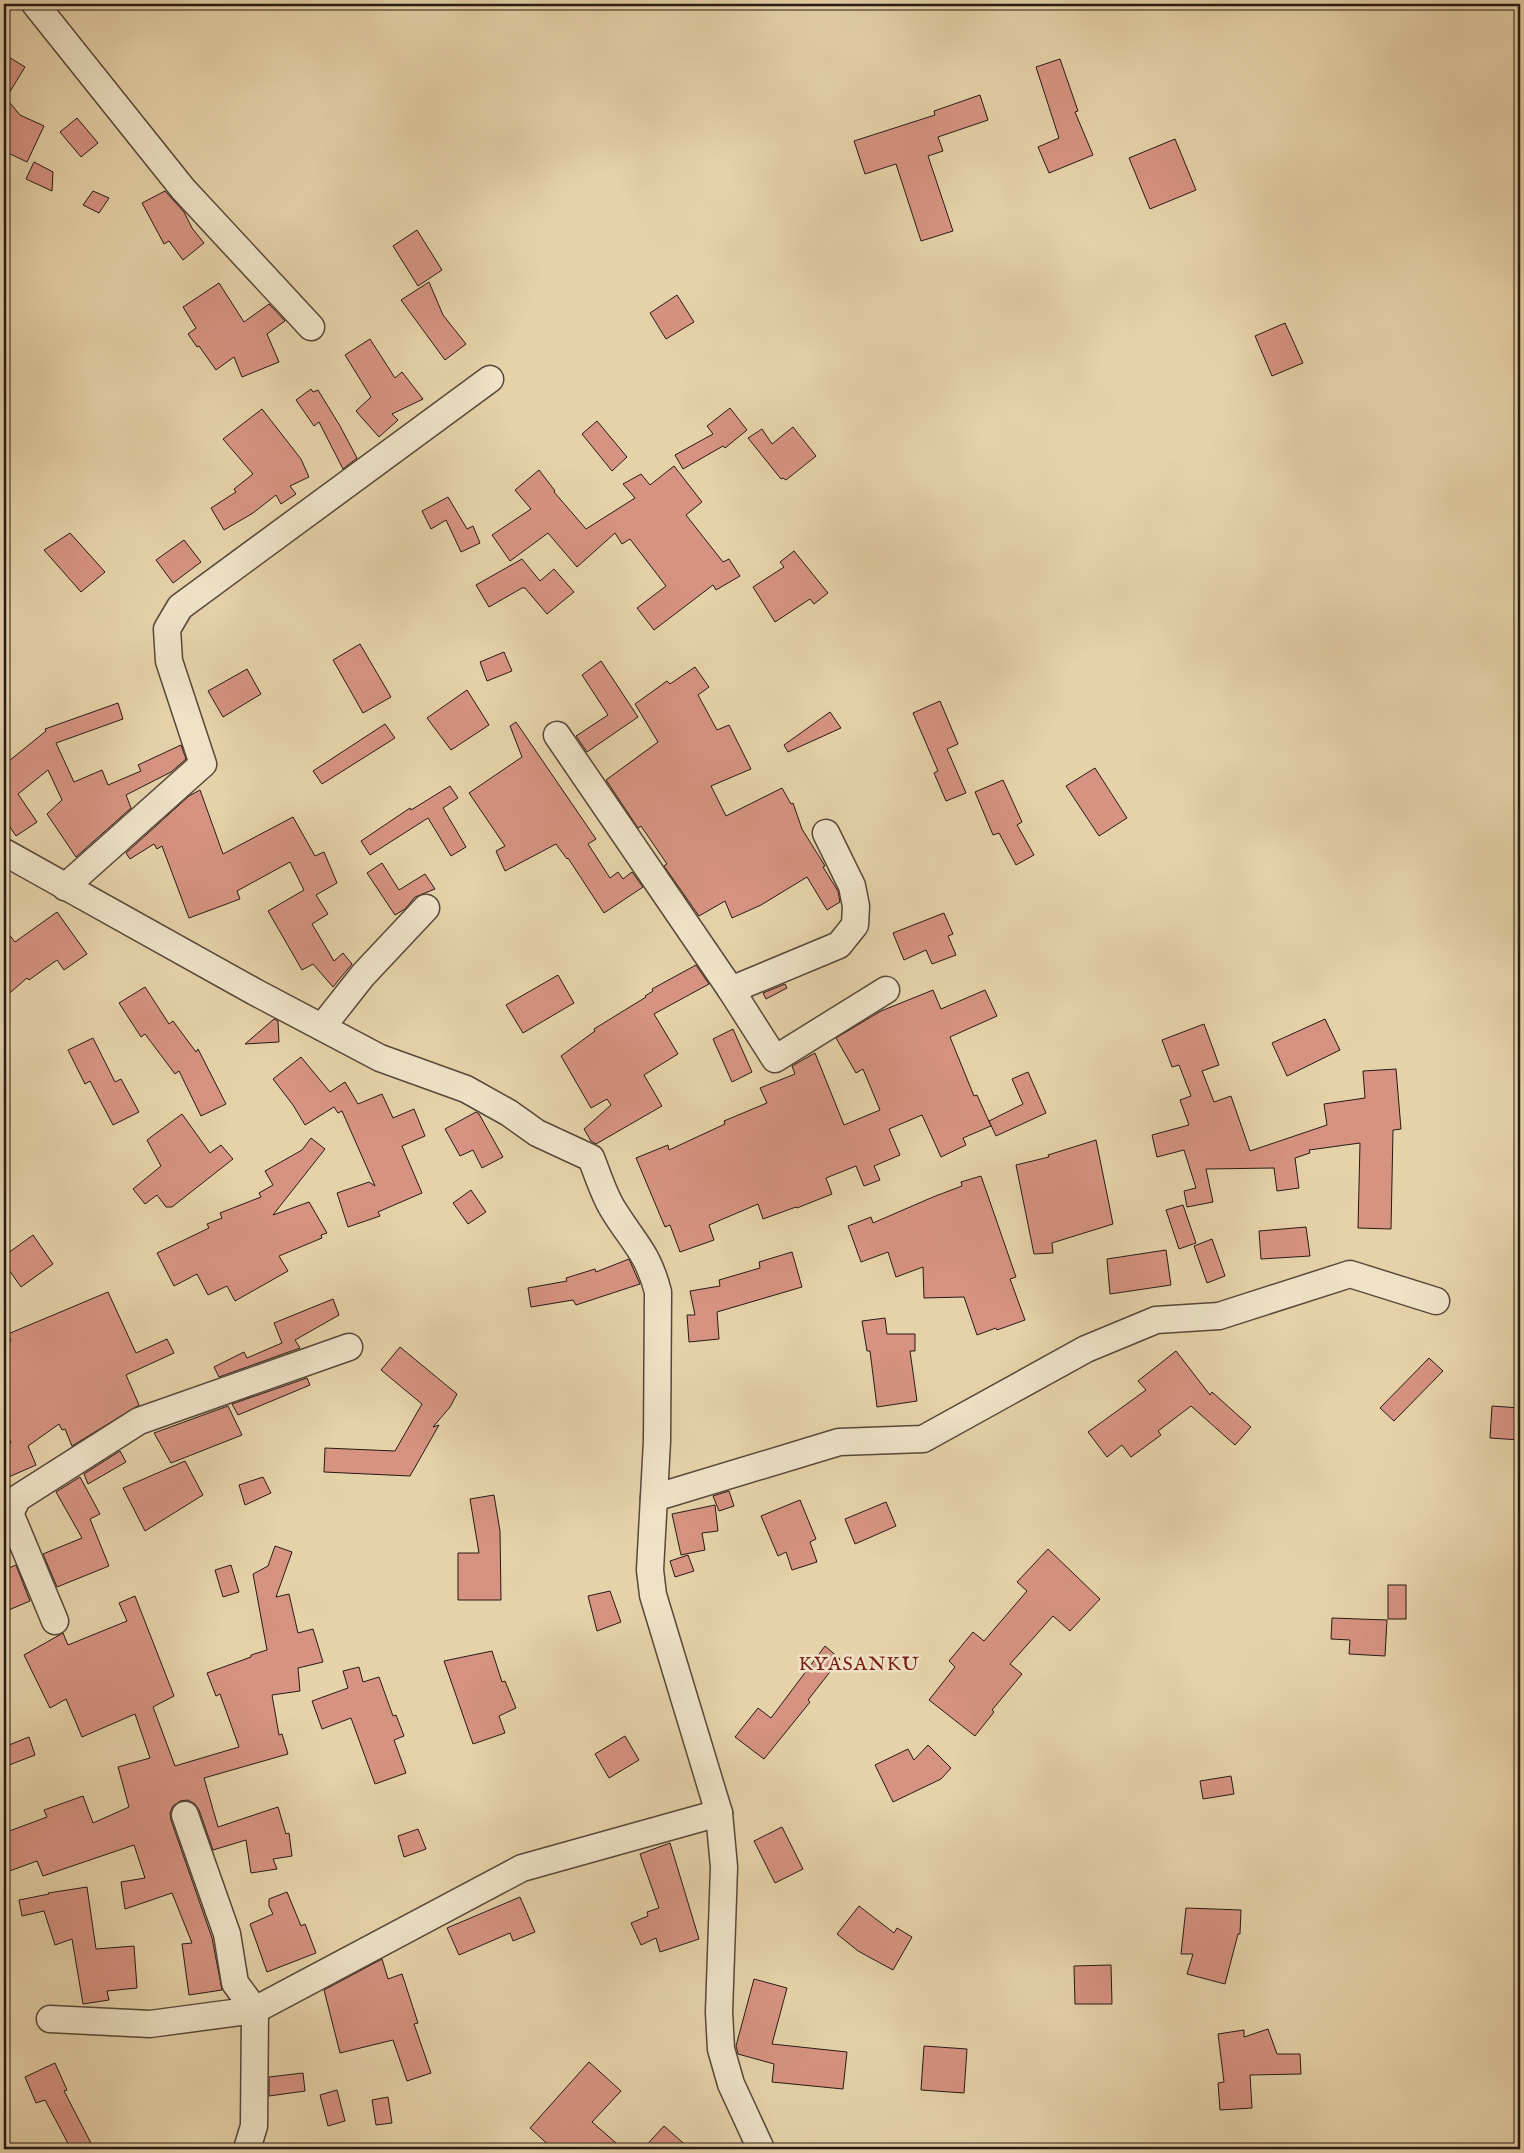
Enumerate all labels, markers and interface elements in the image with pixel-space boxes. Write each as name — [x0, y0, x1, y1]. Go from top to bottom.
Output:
district label: KYASANKU — [798, 1652, 920, 1677]

